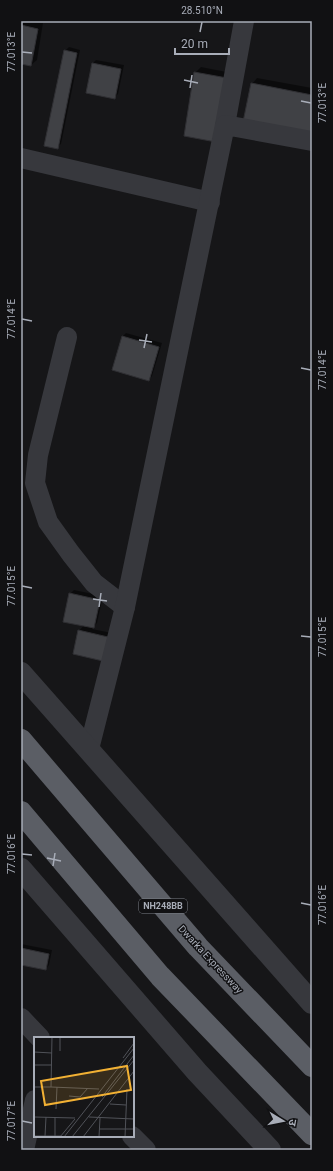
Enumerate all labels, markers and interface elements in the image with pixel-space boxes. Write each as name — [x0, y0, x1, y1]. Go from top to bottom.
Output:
text: 28.510°N — [181, 5, 223, 16]
scale bar — [175, 30, 229, 56]
text: 77.013°E — [6, 32, 17, 72]
text: 20 m — [181, 37, 208, 51]
text: 77.013°E — [317, 83, 328, 123]
text: 77.014°E — [6, 299, 17, 339]
text: 77.014°E — [317, 350, 328, 390]
text: 77.015°E — [6, 566, 17, 606]
text: 77.015°E — [317, 617, 328, 657]
text: 77.016°E — [6, 834, 17, 874]
text: 77.016°E — [317, 885, 328, 925]
road number: NH248BB — [139, 899, 187, 913]
street label: Dwarka Expressway — [176, 923, 245, 996]
inset map — [34, 1037, 134, 1137]
text: 77.017°E — [6, 1101, 17, 1141]
north arrow — [263, 1101, 303, 1141]
text: उ — [285, 1118, 299, 1128]

